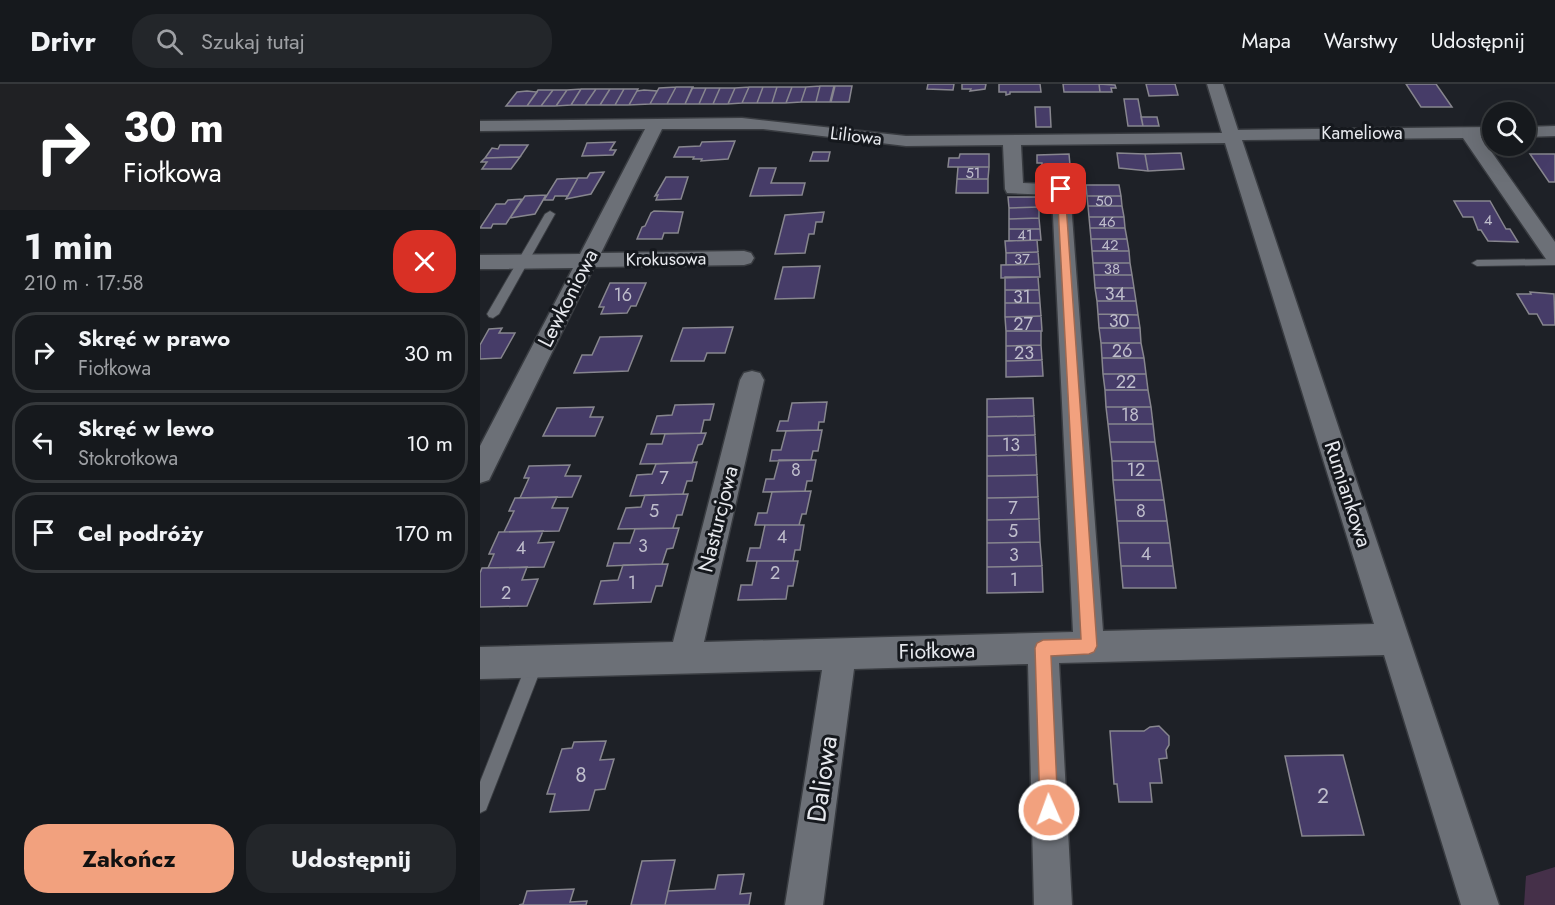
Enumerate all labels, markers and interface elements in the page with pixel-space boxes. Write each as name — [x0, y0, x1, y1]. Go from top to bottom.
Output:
search box — [132, 14, 552, 68]
text: Drivr — [30, 21, 96, 62]
icon: search — [153, 25, 186, 58]
text: Szukaj tutaj — [201, 25, 305, 57]
text: Mapa — [1242, 26, 1291, 56]
text: Warstwy — [1324, 26, 1397, 56]
text: Udostępnij — [1430, 26, 1525, 56]
text: 30 m — [123, 97, 224, 158]
map controls — [1482, 102, 1536, 156]
button: search — [1482, 102, 1536, 156]
icon: right — [24, 108, 102, 186]
street label: Liliowa — [829, 120, 883, 152]
street label: Kameliowa — [1321, 120, 1403, 146]
text: Fiołkowa — [123, 153, 222, 192]
house number: 51 — [965, 162, 981, 184]
pin — [1035, 163, 1086, 214]
icon: arrive — [1044, 172, 1077, 205]
house number: 50 — [1095, 190, 1113, 212]
house number: 4 — [1484, 209, 1493, 231]
house number: 46 — [1098, 211, 1116, 233]
text: 1 min — [24, 220, 113, 272]
house number: 41 — [1017, 224, 1033, 246]
button: close — [393, 230, 456, 293]
house number: 42 — [1101, 234, 1119, 256]
street label: Lewkoniowa — [530, 244, 606, 352]
street label: Krokusowa — [625, 245, 707, 273]
house number: 37 — [1014, 248, 1030, 270]
house number: 38 — [1104, 258, 1120, 280]
text: 210 m · 17:58 — [24, 269, 144, 298]
house number: 34 — [1105, 281, 1125, 307]
house number: 16 — [614, 282, 632, 308]
house number: 31 — [1013, 284, 1031, 310]
house number: 30 — [1109, 308, 1130, 334]
house number: 27 — [1013, 311, 1033, 337]
text: Skręć w prawo — [78, 322, 230, 354]
icon: right — [27, 336, 60, 369]
text: 30 m — [404, 337, 453, 369]
house number: 26 — [1112, 338, 1132, 364]
house number: 23 — [1014, 340, 1034, 366]
text: Fiołkowa — [78, 354, 151, 383]
house number: 22 — [1116, 369, 1136, 395]
house number: 18 — [1121, 402, 1139, 428]
text: Skręć w lewo — [78, 412, 214, 444]
icon: left — [27, 426, 60, 459]
text: 10 m — [406, 427, 453, 459]
house number: 13 — [1002, 432, 1020, 458]
street label: Rumiankowa — [1317, 437, 1379, 551]
text: Stokrotkowa — [78, 444, 178, 473]
house number: 8 — [791, 457, 801, 483]
house number: 12 — [1127, 457, 1145, 483]
street label: Nasturcjowa — [690, 463, 746, 575]
house number: 7 — [659, 465, 669, 491]
house number: 7 — [1008, 495, 1018, 521]
house number: 5 — [649, 498, 659, 524]
house number: 8 — [1136, 498, 1146, 524]
icon: arrive — [27, 516, 60, 549]
text: Cel podróży — [78, 517, 203, 549]
text: 170 m — [395, 517, 453, 549]
house number: 5 — [1008, 518, 1018, 544]
house number: 4 — [777, 524, 787, 550]
house number: 3 — [638, 533, 648, 559]
house number: 4 — [516, 535, 526, 561]
house number: 4 — [1141, 541, 1151, 567]
house number: 3 — [1009, 542, 1019, 568]
house number: 2 — [770, 560, 780, 586]
house number: 1 — [1010, 567, 1018, 593]
house number: 1 — [628, 570, 636, 596]
house number: 2 — [501, 580, 511, 606]
street label: Fiołkowa — [898, 635, 976, 667]
street label: Daliowa — [797, 733, 847, 825]
house number: 8 — [575, 760, 587, 790]
position arrow — [1017, 778, 1081, 842]
house number: 2 — [1317, 781, 1329, 811]
button: Zakończ — [24, 824, 234, 893]
button: Udostępnij — [246, 824, 456, 893]

